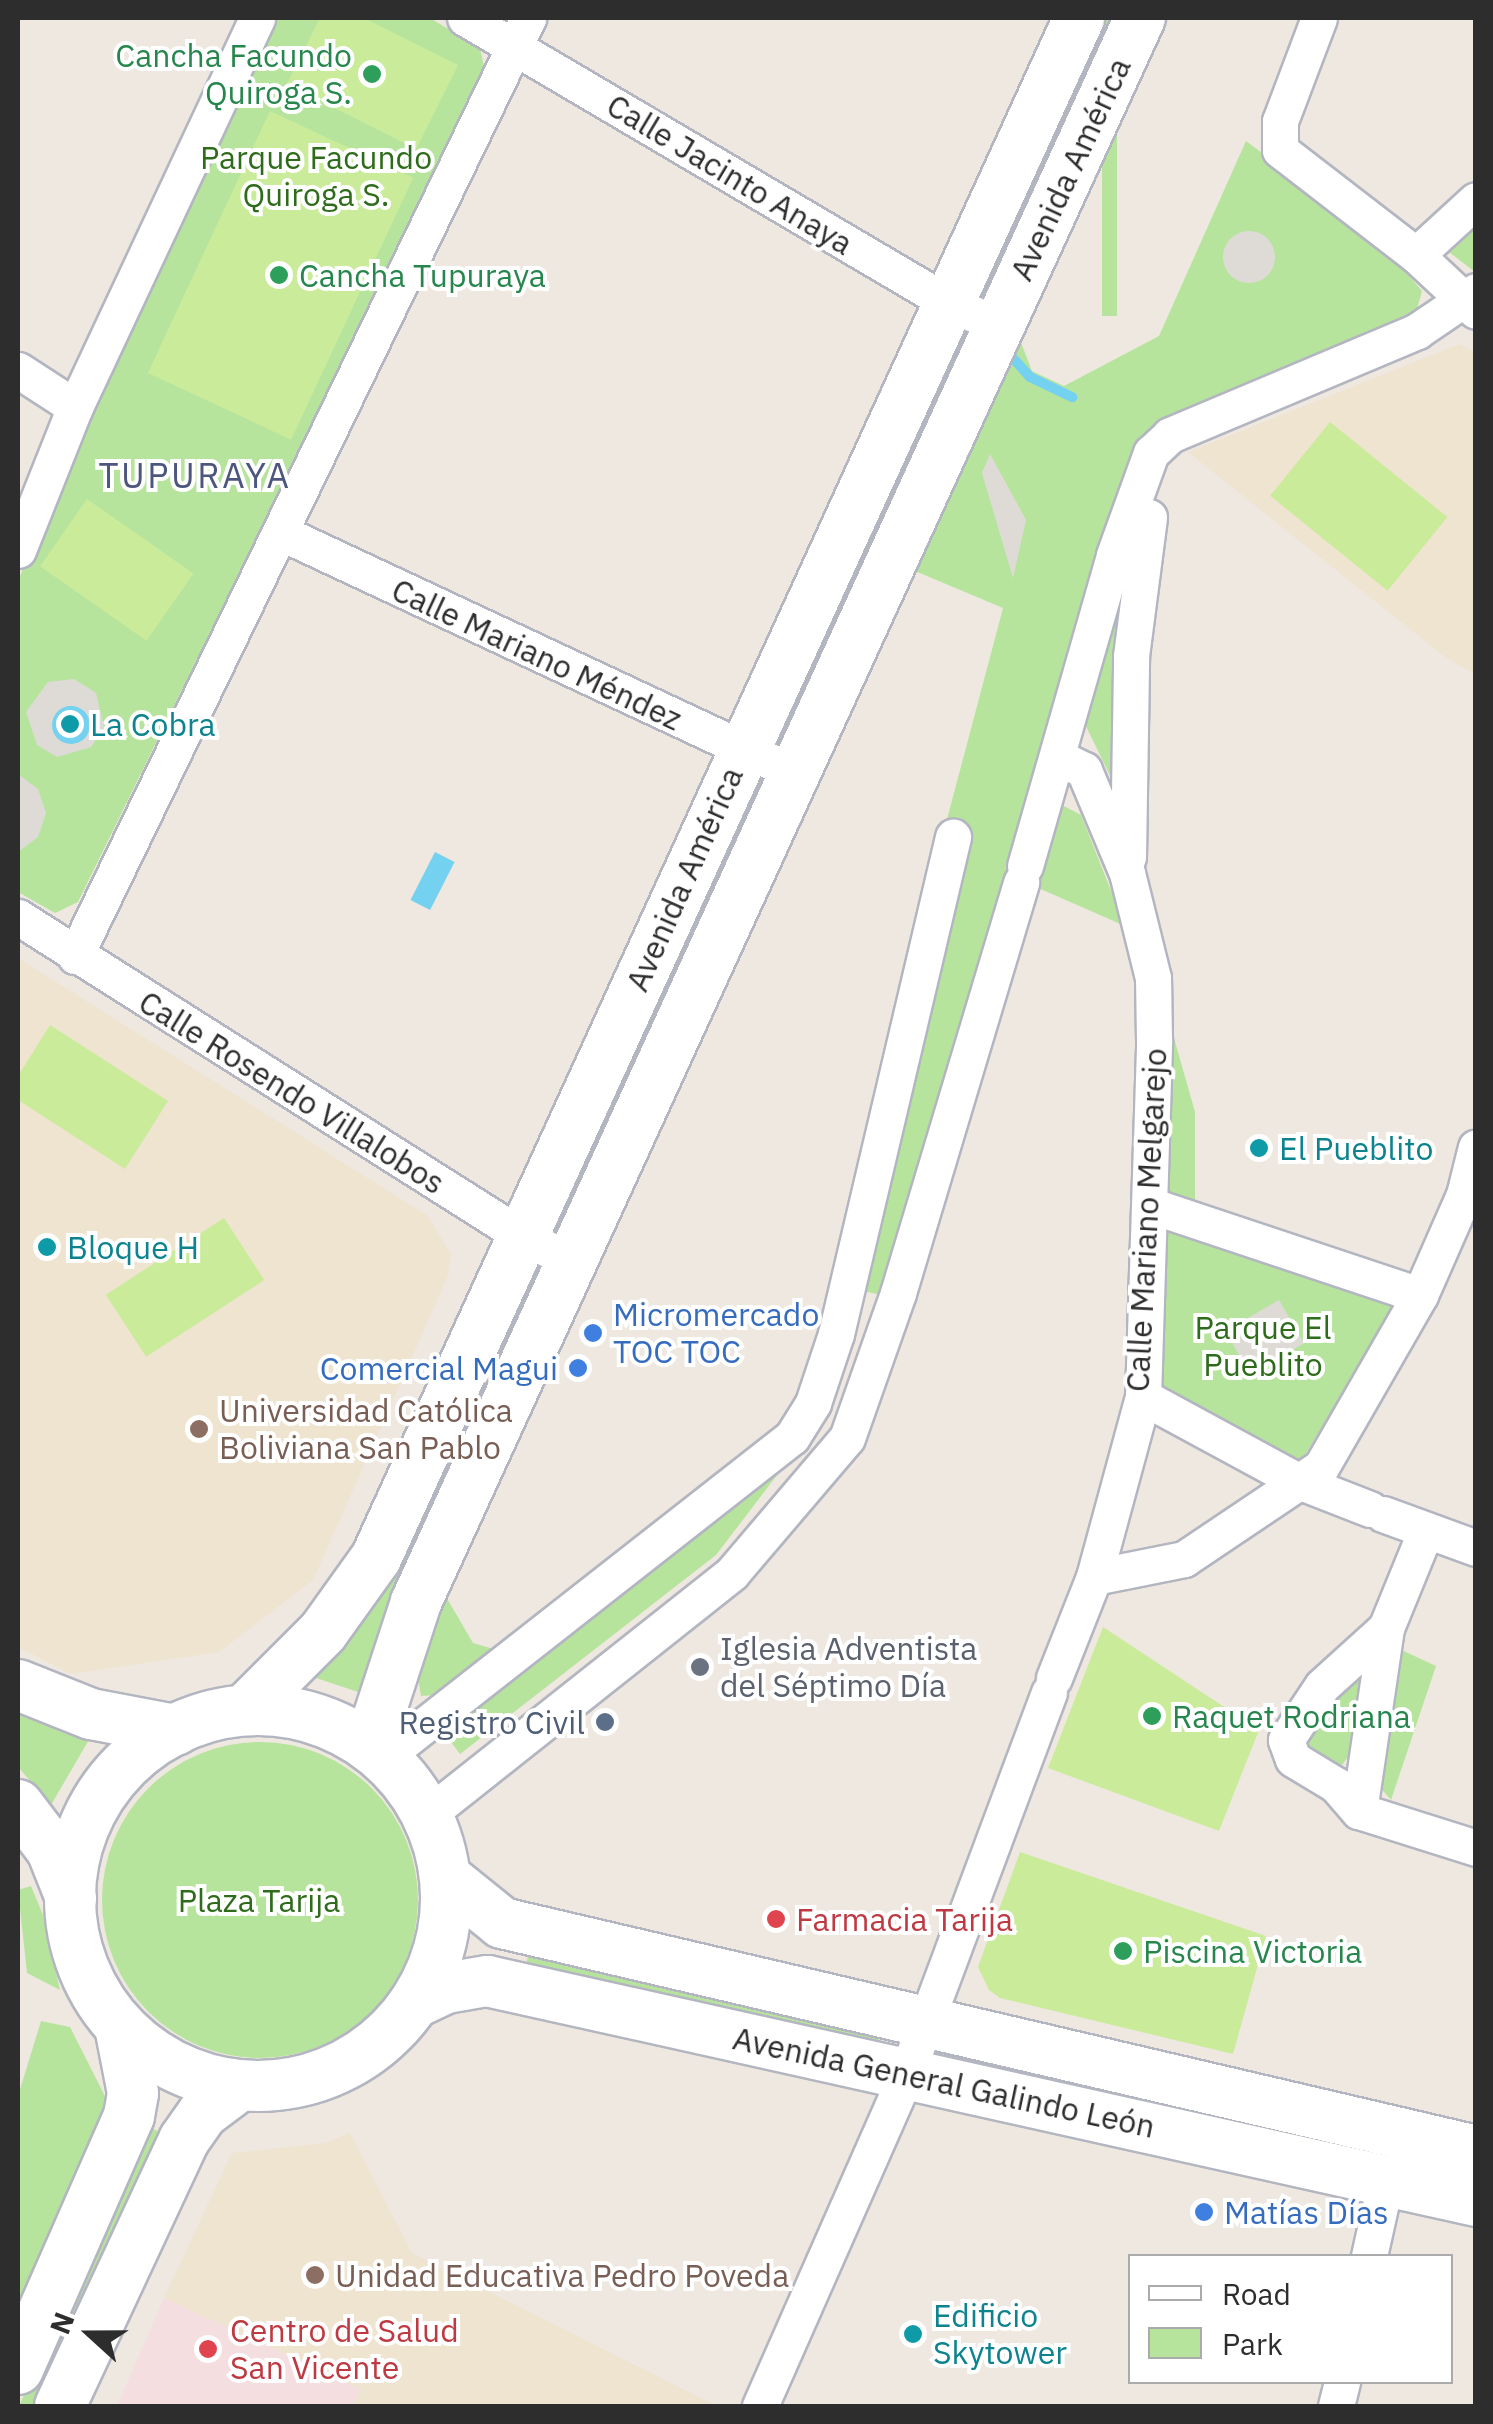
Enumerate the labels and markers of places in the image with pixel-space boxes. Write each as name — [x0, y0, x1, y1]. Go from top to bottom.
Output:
place label: Cancha Facundo Quiroga S. — [115, 37, 352, 112]
marker: Cancha Facundo Quiroga S. — [361, 63, 383, 85]
place label: Cancha Tupuraya — [299, 256, 546, 294]
marker: Cancha Tupuraya — [268, 264, 290, 286]
place label: La Cobra — [90, 705, 216, 743]
marker: La Cobra — [59, 713, 81, 735]
place label: El Pueblito — [1279, 1129, 1433, 1167]
marker: El Pueblito — [1248, 1137, 1270, 1159]
place label: Bloque H — [67, 1228, 199, 1266]
marker: Bloque H — [36, 1236, 58, 1258]
place label: Micromercado TOC TOC — [613, 1296, 819, 1371]
marker: Micromercado TOC TOC — [582, 1322, 604, 1344]
place label: Comercial Magui — [320, 1349, 558, 1387]
marker: Comercial Magui — [567, 1357, 589, 1379]
place label: Universidad Católica Boliviana San Pablo — [219, 1392, 513, 1467]
marker: Universidad Católica Boliviana San Pablo — [188, 1418, 210, 1440]
place label: Iglesia Adventista del Séptimo Día — [720, 1630, 977, 1705]
marker: Iglesia Adventista del Séptimo Día — [689, 1656, 711, 1678]
place label: Raquet Rodriana — [1172, 1697, 1411, 1735]
place label: Registro Civil — [399, 1703, 585, 1741]
marker: Raquet Rodriana — [1141, 1705, 1163, 1727]
marker: Registro Civil — [594, 1711, 616, 1733]
place label: Farmacia Tarija — [796, 1900, 1013, 1938]
marker: Farmacia Tarija — [765, 1908, 787, 1930]
place label: Piscina Victoria — [1143, 1932, 1362, 1970]
marker: Piscina Victoria — [1112, 1940, 1134, 1962]
place label: Matías Días — [1224, 2193, 1389, 2231]
marker: Matías Días — [1193, 2201, 1215, 2223]
place label: Unidad Educativa Pedro Poveda — [335, 2256, 789, 2294]
marker: Unidad Educativa Pedro Poveda — [304, 2264, 326, 2286]
place label: Edificio Skytower — [933, 2297, 1067, 2372]
place label: Centro de Salud San Vicente — [230, 2312, 459, 2387]
marker: Edificio Skytower — [902, 2323, 924, 2345]
marker: Centro de Salud San Vicente — [195, 2336, 221, 2362]

